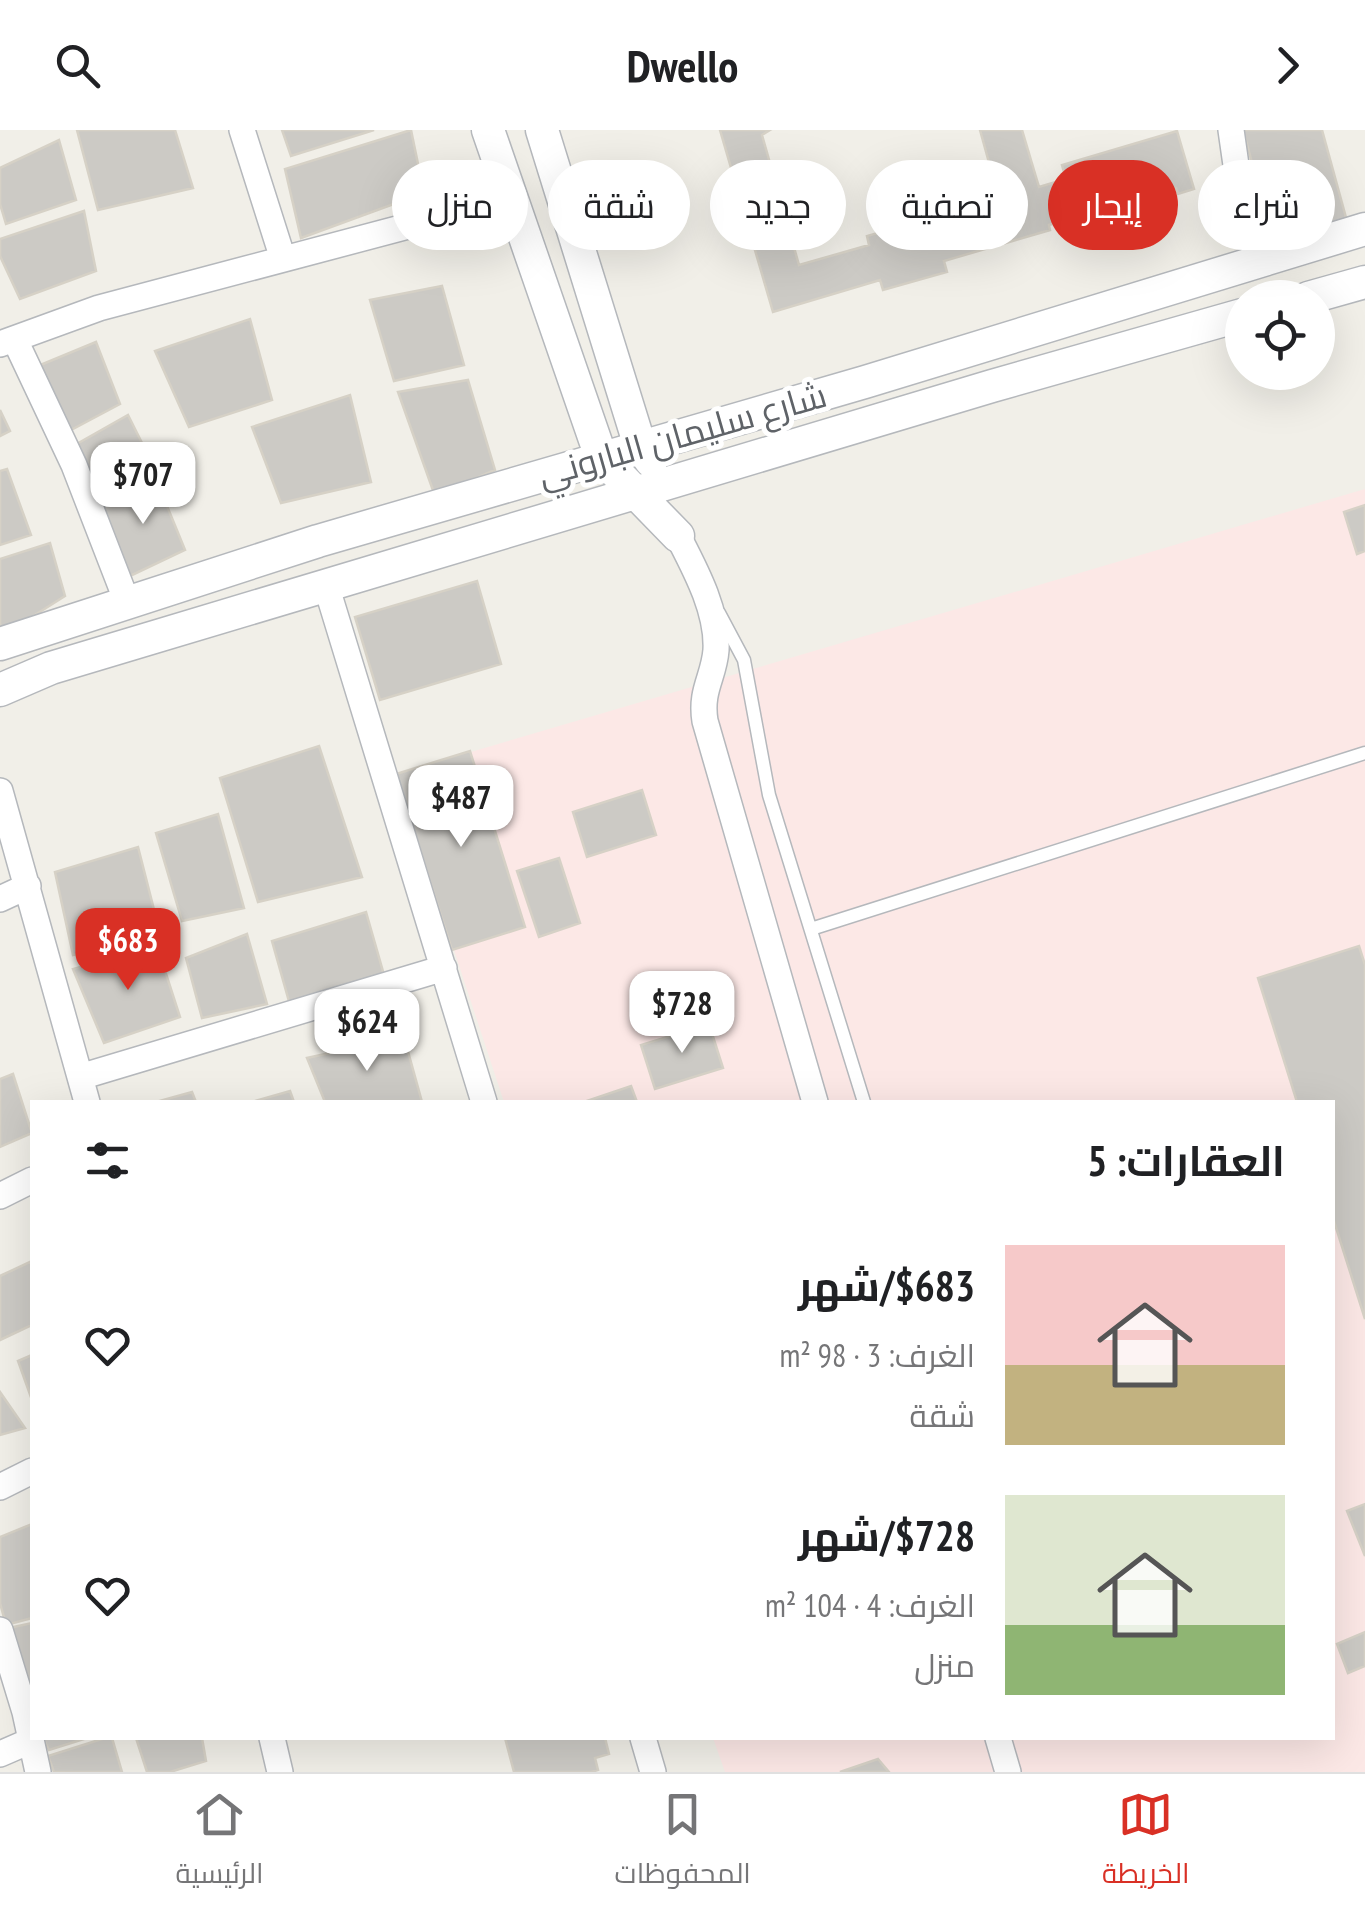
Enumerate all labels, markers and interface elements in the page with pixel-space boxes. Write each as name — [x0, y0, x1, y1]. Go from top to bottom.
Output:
text: Dwello — [627, 36, 738, 94]
icon: search — [50, 38, 105, 93]
icon: forward — [1260, 38, 1315, 93]
chip: منزل — [392, 160, 528, 250]
chip: شقة — [548, 160, 690, 250]
chip: جديد — [710, 160, 846, 250]
chip: تصفية — [866, 160, 1028, 250]
chip: إيجار — [1048, 160, 1178, 250]
chip: شراء — [1198, 160, 1335, 250]
map controls — [1225, 280, 1335, 390]
button: locate — [1225, 280, 1335, 390]
street label: شارع سليمان الباروني — [532, 371, 833, 502]
pin: $707 — [84, 442, 202, 527]
text: $707 — [112, 453, 174, 495]
pin: $487 — [402, 765, 520, 850]
text: $487 — [430, 776, 492, 818]
pin: $683 — [69, 908, 187, 993]
text: $683 — [97, 919, 159, 961]
pin: $728 — [623, 971, 741, 1056]
text: $728 — [651, 982, 713, 1024]
pin: $624 — [308, 989, 426, 1074]
text: $624 — [336, 1000, 398, 1042]
icon: filters — [80, 1133, 135, 1188]
text: العقارات: 5 — [1087, 1133, 1285, 1188]
text: $683/شهر — [798, 1258, 975, 1313]
icon: home — [1085, 1285, 1205, 1405]
icon: heart — [80, 1318, 135, 1373]
text: الغرف: 3 · 98 m² — [779, 1334, 975, 1376]
text: شقة — [910, 1394, 975, 1436]
text: $728/شهر — [798, 1508, 975, 1563]
icon: home — [1085, 1535, 1205, 1655]
icon: heart — [80, 1568, 135, 1623]
text: الغرف: 4 · 104 m² — [765, 1584, 975, 1626]
text: منزل — [914, 1644, 975, 1686]
tab: الرئيسية — [176, 1787, 263, 1899]
tab: المحفوظات — [615, 1787, 751, 1899]
tab: الخريطة — [1102, 1787, 1189, 1899]

